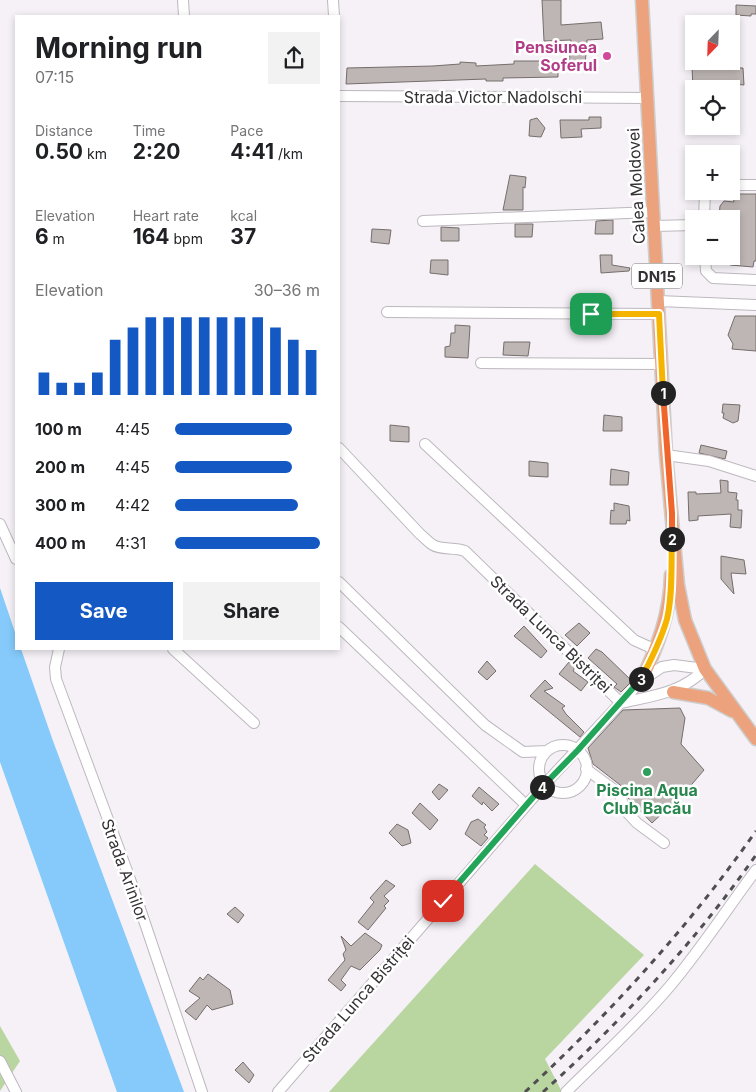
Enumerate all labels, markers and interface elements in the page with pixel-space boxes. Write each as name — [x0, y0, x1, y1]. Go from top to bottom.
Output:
north arrow — [685, 15, 740, 70]
map controls — [685, 15, 740, 265]
text: Morning run — [35, 31, 203, 65]
button: share — [268, 32, 320, 84]
place label: Pensiunea Soferul — [515, 37, 597, 75]
marker: Pensiunea Soferul — [601, 50, 613, 62]
text: 07:15 — [35, 67, 74, 87]
button: locate — [685, 80, 740, 135]
street label: Strada Victor Nadolschi — [404, 87, 582, 107]
text: Distance — [35, 122, 93, 139]
text: Time — [133, 122, 166, 139]
text: Pace — [230, 122, 263, 139]
street label: Calea Moldovei — [623, 127, 649, 245]
text: 0.50 — [35, 139, 83, 164]
text: 2:20 — [133, 139, 180, 164]
text: 4:41 — [230, 139, 274, 164]
text: km — [83, 145, 107, 162]
text: /km — [274, 145, 303, 162]
button: + — [685, 145, 740, 200]
text: Elevation — [35, 207, 95, 224]
text: Heart rate — [133, 207, 199, 224]
text: kcal — [230, 207, 257, 224]
button: − — [685, 210, 740, 265]
text: 6 — [35, 224, 49, 249]
text: 164 — [133, 224, 170, 249]
text: 37 — [230, 224, 256, 249]
text: m — [49, 230, 65, 247]
text: bpm — [170, 230, 203, 247]
road number: DN15 — [632, 264, 682, 288]
text: Elevation — [35, 280, 104, 300]
text: 30–36 m — [254, 280, 320, 300]
pin — [570, 293, 612, 335]
icon: arrive — [577, 300, 605, 328]
pin: 1 — [650, 380, 676, 406]
text: 1 — [660, 385, 667, 402]
text: 100 m — [35, 419, 82, 439]
text: 4:45 — [115, 419, 150, 439]
text: 200 m — [35, 457, 85, 477]
text: 4:45 — [115, 457, 150, 477]
text: 300 m — [35, 495, 85, 515]
text: 4:42 — [115, 495, 150, 515]
pin: 2 — [660, 526, 684, 552]
text: 2 — [668, 531, 677, 548]
text: 400 m — [35, 533, 86, 553]
text: 4:31 — [115, 533, 146, 553]
street label: Strada Lunca Bistriței — [486, 571, 616, 697]
button: Save — [35, 582, 173, 640]
button: Share — [183, 582, 320, 640]
pin: 3 — [628, 666, 654, 692]
text: 3 — [637, 671, 646, 688]
marker: Piscina Aqua Club Bacău — [641, 766, 653, 778]
pin: 4 — [530, 774, 554, 800]
text: 4 — [538, 779, 547, 796]
place label: Piscina Aqua Club Bacău — [596, 780, 698, 818]
street label: Strada Arinilor — [97, 816, 153, 924]
pin — [422, 880, 464, 922]
icon: check — [429, 887, 457, 915]
street label: Strada Lunca Bistriței — [298, 932, 418, 1066]

